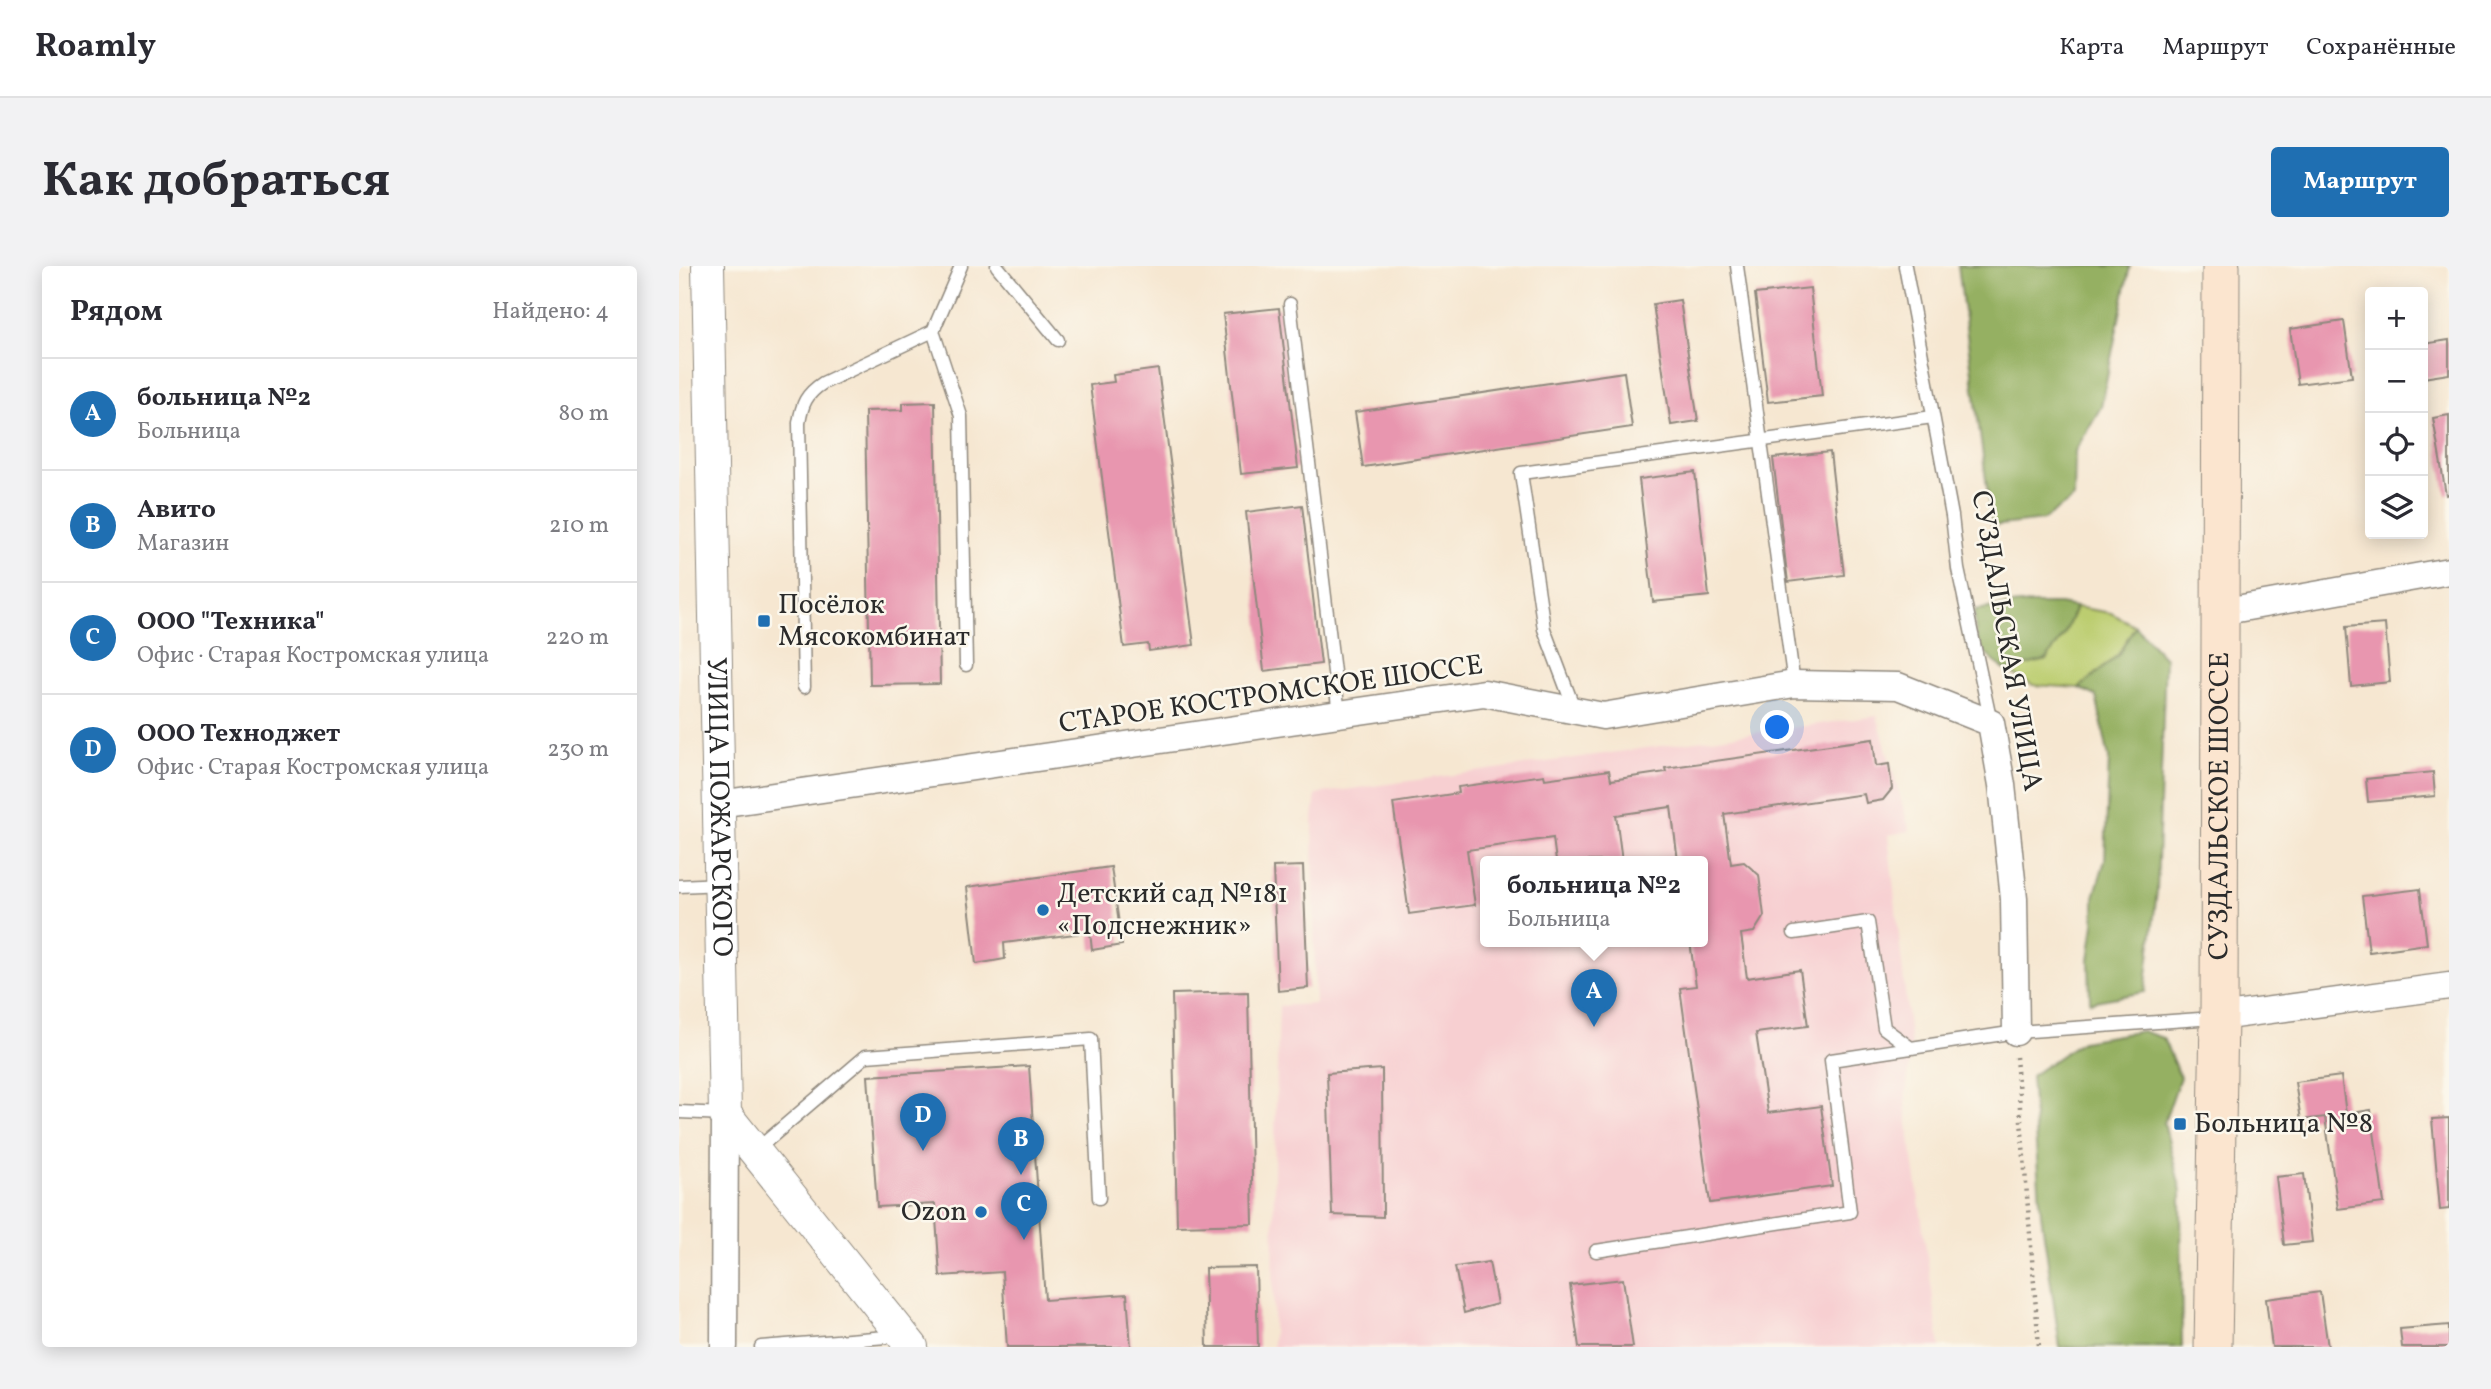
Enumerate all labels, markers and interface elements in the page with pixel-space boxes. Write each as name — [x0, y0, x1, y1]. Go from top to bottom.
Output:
text: Roamly — [35, 25, 156, 71]
text: Карта — [2059, 31, 2124, 65]
text: Маршрут — [2162, 31, 2268, 65]
text: Сохранённые — [2306, 31, 2456, 65]
button: Маршрут — [2271, 147, 2449, 217]
text: Как добраться — [42, 148, 390, 217]
map controls — [2365, 287, 2428, 539]
button: + — [2365, 287, 2428, 350]
text: Рядом — [70, 291, 163, 333]
text: Найдено: 4 — [492, 296, 609, 328]
button: − — [2365, 350, 2428, 413]
text: больница №2 — [137, 380, 311, 416]
text: A — [85, 398, 101, 430]
text: 80 m — [559, 398, 609, 430]
button: locate — [2365, 413, 2428, 476]
text: Больница — [137, 416, 241, 448]
button: layers — [2365, 476, 2428, 539]
street label: СУЗДАЛЬСКАЯ УЛИЦА — [1960, 488, 2052, 795]
text: Авито — [137, 492, 216, 528]
text: B — [85, 510, 101, 542]
text: 210 m — [549, 510, 609, 542]
text: Магазин — [137, 528, 229, 560]
place label: Посёлок Мясокомбинат — [778, 586, 970, 657]
text: ООО "Техника" — [137, 604, 325, 640]
marker: Посёлок Мясокомбинат — [756, 613, 772, 629]
text: C — [86, 622, 100, 654]
text: 220 m — [546, 622, 609, 654]
text: Офис · Старая Костромская улица — [137, 640, 489, 672]
street label: СТАРОЕ КОСТРОМСКОЕ ШОССЕ — [1056, 646, 1486, 744]
street label: СУЗДАЛЬСКОЕ ШОССЕ — [2200, 652, 2239, 960]
street label: УЛИЦА ПОЖАРСКОГО — [696, 657, 741, 957]
your location — [1760, 710, 1794, 744]
text: ООО Техноджет — [137, 716, 340, 752]
text: D — [85, 734, 101, 766]
text: 230 m — [547, 734, 609, 766]
text: Офис · Старая Костромская улица — [137, 752, 489, 784]
popup — [1480, 856, 1708, 947]
text: больница №2 — [1507, 868, 1681, 904]
place label: Детский сад №181 «Подснежник» — [1057, 875, 1288, 946]
marker: Детский сад №181 «Подснежник» — [1035, 902, 1051, 918]
text: Больница — [1507, 904, 1611, 936]
pin: A — [1571, 969, 1617, 1027]
pin: D — [900, 1093, 946, 1151]
place label: Больница №8 — [2194, 1105, 2373, 1144]
marker: Больница №8 — [2172, 1116, 2188, 1132]
pin: B — [998, 1117, 1044, 1175]
pin: C — [1001, 1182, 1047, 1240]
place label: Ozon — [901, 1193, 967, 1232]
marker: Ozon — [973, 1204, 989, 1220]

